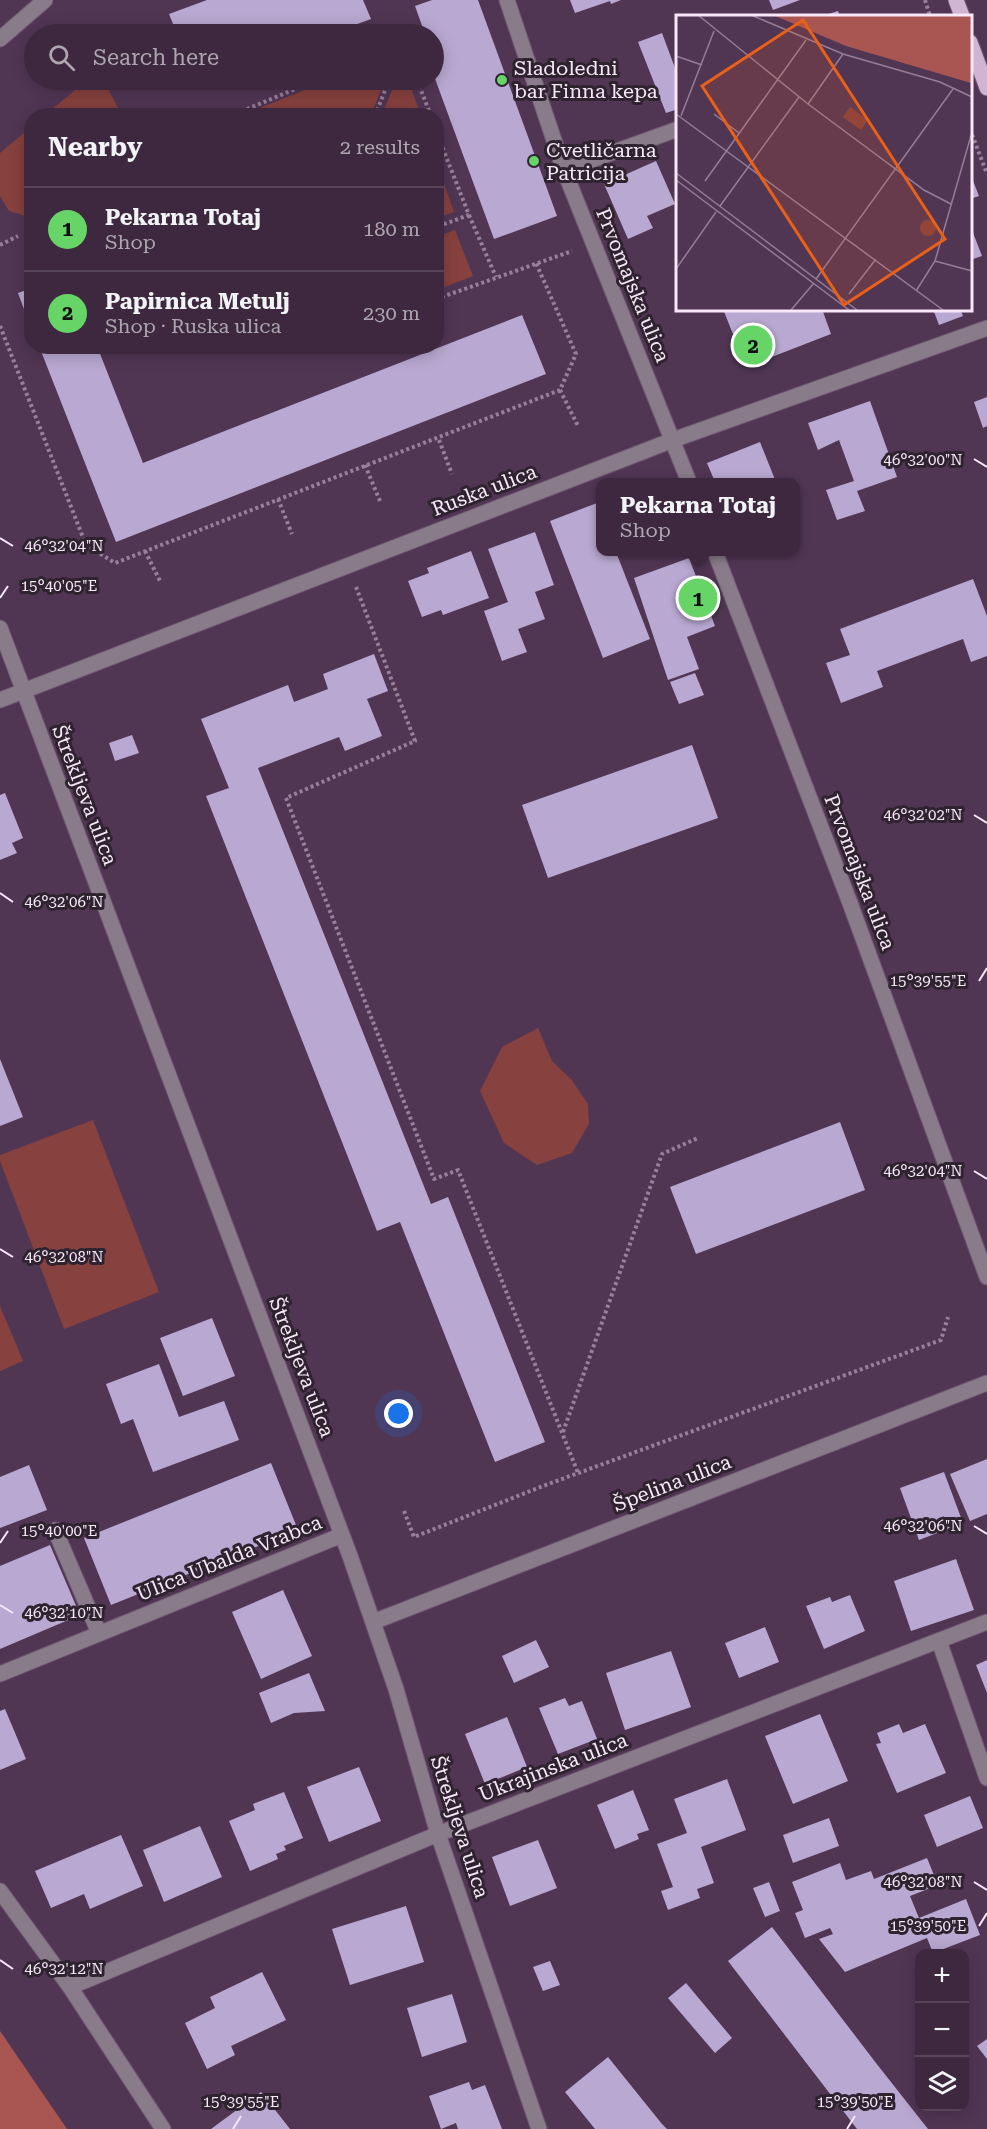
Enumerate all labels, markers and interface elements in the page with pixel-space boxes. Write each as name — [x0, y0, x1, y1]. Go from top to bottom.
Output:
inset map — [676, 15, 972, 310]
search box — [24, 24, 444, 90]
icon: search — [45, 41, 78, 74]
text: Search here — [93, 45, 219, 70]
place label: Sladoledni bar Finna kepa — [514, 56, 658, 103]
marker: Sladoledni bar Finna kepa — [495, 73, 509, 87]
text: Nearby — [48, 132, 142, 162]
text: 2 results — [340, 135, 420, 159]
place label: Cvetličarna Patricija — [546, 138, 657, 185]
marker: Cvetličarna Patricija — [527, 154, 541, 168]
street label: Prvomajska ulica — [591, 204, 675, 366]
text: Pekarna Totaj — [105, 205, 261, 230]
text: 1 — [62, 217, 73, 241]
text: 180 m — [363, 217, 420, 241]
text: Shop — [105, 230, 156, 254]
text: Papirnica Metulj — [105, 289, 290, 314]
text: 2 — [62, 301, 73, 325]
text: 230 m — [363, 301, 420, 325]
text: Shop · Ruska ulica — [105, 314, 281, 338]
pin: 2 — [734, 322, 772, 368]
text: 46°32'00"N — [883, 451, 963, 469]
street label: Ruska ulica — [428, 459, 540, 521]
popup — [596, 478, 800, 556]
text: Pekarna Totaj — [620, 493, 776, 518]
text: Shop — [620, 518, 671, 542]
text: 46°32'04"N — [24, 537, 104, 555]
pin: 1 — [678, 576, 718, 620]
text: 15°40'05"E — [21, 577, 97, 595]
street label: Štrekljeva ulica — [47, 722, 123, 868]
street label: Prvomajska ulica — [819, 791, 901, 953]
text: 46°32'02"N — [883, 806, 963, 824]
text: 46°32'06"N — [24, 893, 104, 911]
text: 15°39'55"E — [890, 972, 966, 990]
text: 46°32'04"N — [883, 1162, 963, 1180]
text: 46°32'08"N — [24, 1248, 104, 1266]
street label: Štrekljeva ulica — [264, 1294, 340, 1440]
your location — [384, 1399, 413, 1428]
street label: Špelina ulica — [609, 1449, 735, 1517]
street label: Ulica Ubalda Vrabca — [133, 1510, 325, 1606]
text: 46°32'06"N — [883, 1517, 963, 1535]
text: 15°40'00"E — [21, 1522, 97, 1540]
text: 46°32'10"N — [24, 1604, 104, 1622]
street label: Ukrajinska ulica — [475, 1728, 631, 1806]
street label: Štrekljeva ulica — [426, 1753, 494, 1901]
text: 46°32'08"N — [883, 1873, 963, 1891]
text: 15°39'50"E — [890, 1917, 966, 1935]
map controls — [915, 1949, 969, 2111]
button: + — [915, 1949, 969, 2003]
text: 46°32'12"N — [24, 1960, 104, 1978]
button: − — [915, 2003, 969, 2057]
button: layers — [915, 2057, 969, 2111]
text: 15°39'55"E — [203, 2093, 279, 2111]
text: 15°39'50"E — [817, 2093, 893, 2111]

